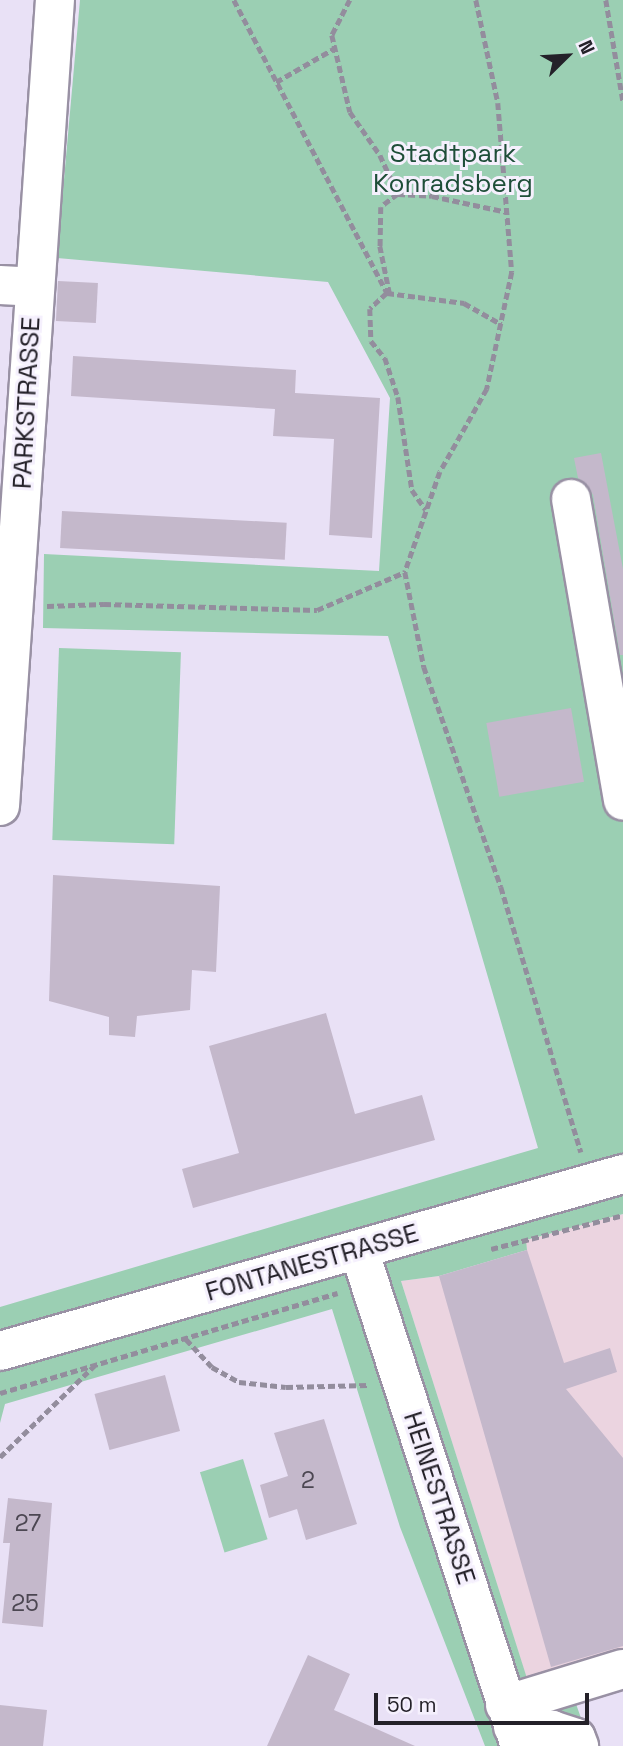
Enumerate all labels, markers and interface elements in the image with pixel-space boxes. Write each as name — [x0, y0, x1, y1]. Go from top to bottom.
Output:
north arrow — [532, 21, 602, 91]
text: N — [573, 36, 601, 58]
park label: Stadtpark Konradsberg — [373, 138, 533, 200]
street label: PARKSTRASSE — [7, 316, 47, 490]
street label: FONTANESTRASSE — [202, 1218, 422, 1308]
street label: HEINESTRASSE — [396, 1408, 482, 1588]
house number: 2 — [301, 1466, 315, 1494]
house number: 27 — [15, 1509, 41, 1537]
house number: 25 — [11, 1589, 39, 1617]
scale bar — [378, 1680, 593, 1724]
text: 50 m — [387, 1691, 437, 1718]

